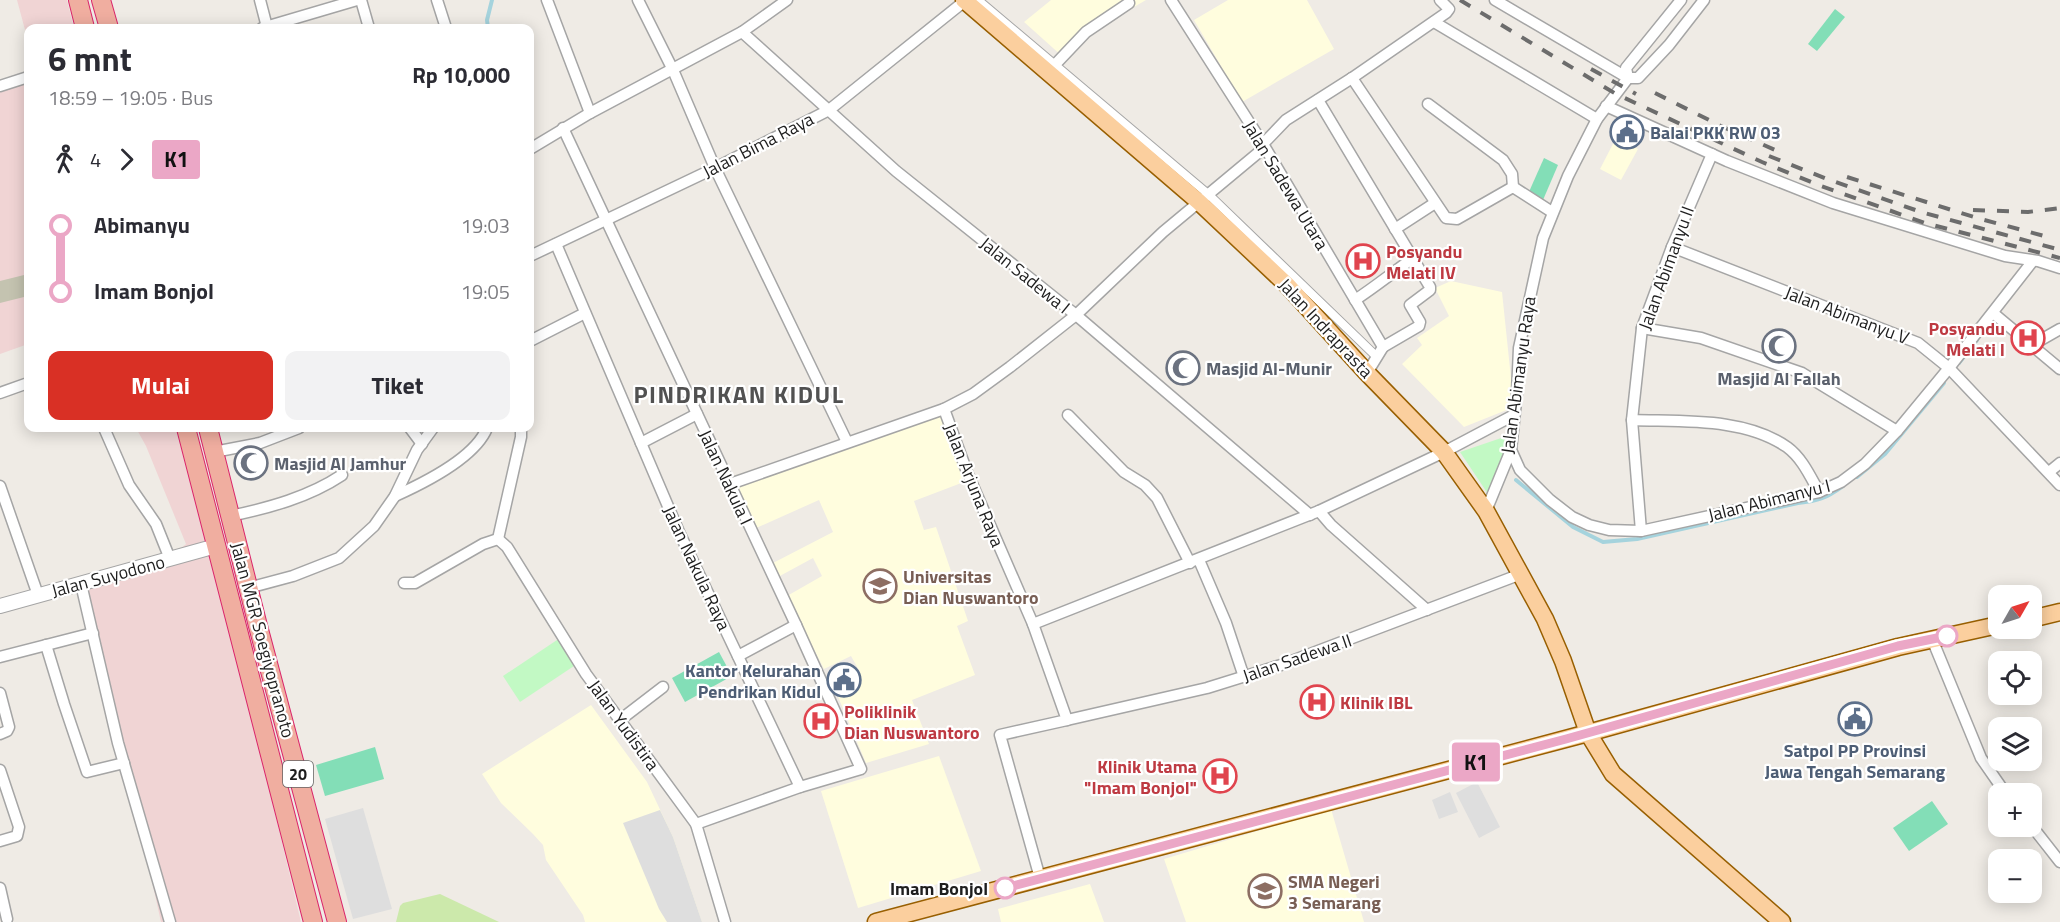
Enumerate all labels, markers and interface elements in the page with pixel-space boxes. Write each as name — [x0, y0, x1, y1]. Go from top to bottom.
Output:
text: 6 mnt — [48, 34, 132, 84]
text: Rp 10,000 — [412, 58, 510, 92]
text: 18:59 – 19:05 · Bus — [48, 82, 213, 113]
street label: Jalan Bima Raya — [698, 105, 818, 185]
public building icon: Balai PKK RW 03 — [1609, 114, 1645, 150]
street label: Jalan Sadewa Utara — [1237, 115, 1335, 255]
place label: Balai PKK RW 03 — [1650, 119, 1781, 146]
icon: walk — [48, 143, 81, 176]
icon: forward — [110, 143, 143, 176]
text: K1 — [164, 143, 188, 175]
text: 4 — [90, 144, 101, 175]
street label: Jalan Abimanyu II — [1631, 202, 1701, 334]
text: Abimanyu — [94, 208, 190, 242]
text: 19:03 — [461, 210, 510, 241]
street label: Jalan Sadewa I — [974, 230, 1076, 320]
place label: Posyandu Melati IV — [1386, 238, 1462, 286]
hospital icon: Posyandu Melati IV — [1345, 243, 1381, 279]
street label: Jalan Indraprasta — [1272, 272, 1380, 384]
text: Imam Bonjol — [94, 274, 214, 308]
text: 19:05 — [461, 276, 510, 307]
street label: Jalan Abimanyu V — [1781, 279, 1914, 351]
street label: Jalan Abimanyu Raya — [1494, 295, 1542, 455]
place label: Posyandu Melati I — [1929, 315, 2005, 363]
hospital icon: Posyandu Melati I — [2010, 320, 2046, 356]
mosque icon: Masjid Al Fallah — [1761, 328, 1797, 364]
mosque icon: Masjid Al-Munir — [1165, 350, 1201, 386]
button: Mulai — [48, 351, 273, 420]
button: Tiket — [285, 351, 510, 420]
place label: Masjid Al-Munir — [1206, 355, 1332, 382]
place label: Masjid Al Fallah — [1717, 365, 1841, 392]
district label: PINDRIKAN KIDUL — [633, 376, 845, 412]
street label: Jalan Arjuna Raya — [937, 419, 1011, 551]
street label: Jalan Nakula I — [692, 425, 760, 529]
mosque icon: Masjid Al Jamhur — [233, 445, 269, 481]
place label: Masjid Al Jamhur — [274, 450, 407, 477]
street label: Jalan Abimanyu I — [1705, 472, 1833, 528]
street label: Jalan Nakula Raya — [656, 501, 738, 635]
street label: Jalan MGR Soegiyopranoto — [224, 539, 302, 741]
street label: Jalan Suyodono — [48, 548, 168, 604]
place label: Universitas Dian Nuswantoro — [903, 563, 1039, 611]
school or university icon: Universitas Dian Nuswantoro — [862, 568, 898, 604]
north arrow — [1988, 585, 2042, 639]
map controls — [1988, 585, 2042, 903]
unlabelled marker — [1936, 625, 1958, 647]
street label: Jalan Sadewa II — [1239, 627, 1355, 689]
button: locate — [1988, 651, 2042, 705]
place label: Kantor Kelurahan Pendrikan Kidul — [685, 657, 821, 705]
public building icon: Kantor Kelurahan Pendrikan Kidul — [826, 662, 862, 698]
street label: Jalan Yudistira — [582, 674, 666, 776]
hospital icon: Klinik IBL — [1299, 684, 1335, 720]
place label: Klinik IBL — [1340, 689, 1413, 716]
place label: Poliklinik Dian Nuswantoro — [844, 698, 980, 746]
public building icon: Satpol PP Provinsi Jawa Tengah Semarang — [1837, 701, 1873, 737]
hospital icon: Poliklinik Dian Nuswantoro — [803, 703, 839, 739]
button: layers — [1988, 717, 2042, 771]
place label: Satpol PP Provinsi Jawa Tengah Semarang — [1765, 737, 1946, 785]
line badge: K1 — [1449, 742, 1503, 782]
text: K1 — [1464, 746, 1488, 778]
place label: Klinik Utama "Imam Bonjol" — [1084, 753, 1197, 801]
hospital icon: Klinik Utama "Imam Bonjol" — [1202, 758, 1238, 794]
road number: 20 — [283, 761, 313, 787]
button: + — [1988, 783, 2042, 837]
button: − — [1988, 849, 2042, 903]
place label: SMA Negeri 3 Semarang — [1288, 868, 1381, 916]
school or university icon: SMA Negeri 3 Semarang — [1247, 873, 1283, 909]
place label: Imam Bonjol — [890, 875, 988, 902]
marker: Imam Bonjol — [994, 877, 1016, 899]

